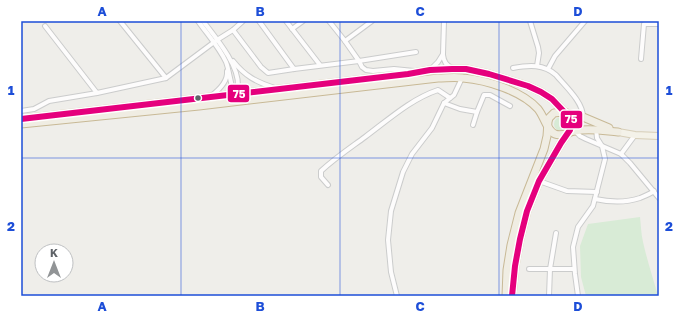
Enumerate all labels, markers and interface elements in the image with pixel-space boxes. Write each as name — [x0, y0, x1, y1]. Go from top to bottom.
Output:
text: A — [97, 3, 107, 19]
text: B — [255, 3, 265, 19]
text: C — [415, 3, 425, 19]
text: D — [573, 3, 583, 19]
text: 1 — [8, 82, 15, 98]
text: 1 — [666, 82, 673, 98]
line badge: 75 — [227, 84, 250, 103]
text: 75 — [233, 87, 246, 100]
unlabelled marker — [193, 93, 203, 103]
line badge: 75 — [560, 110, 583, 129]
text: 75 — [565, 112, 578, 125]
text: 2 — [7, 218, 15, 234]
text: 2 — [665, 218, 673, 234]
north arrow — [34, 243, 74, 283]
text: K — [50, 246, 58, 259]
text: A — [97, 298, 107, 314]
text: B — [255, 298, 265, 314]
text: C — [415, 298, 425, 314]
text: D — [573, 298, 583, 314]

